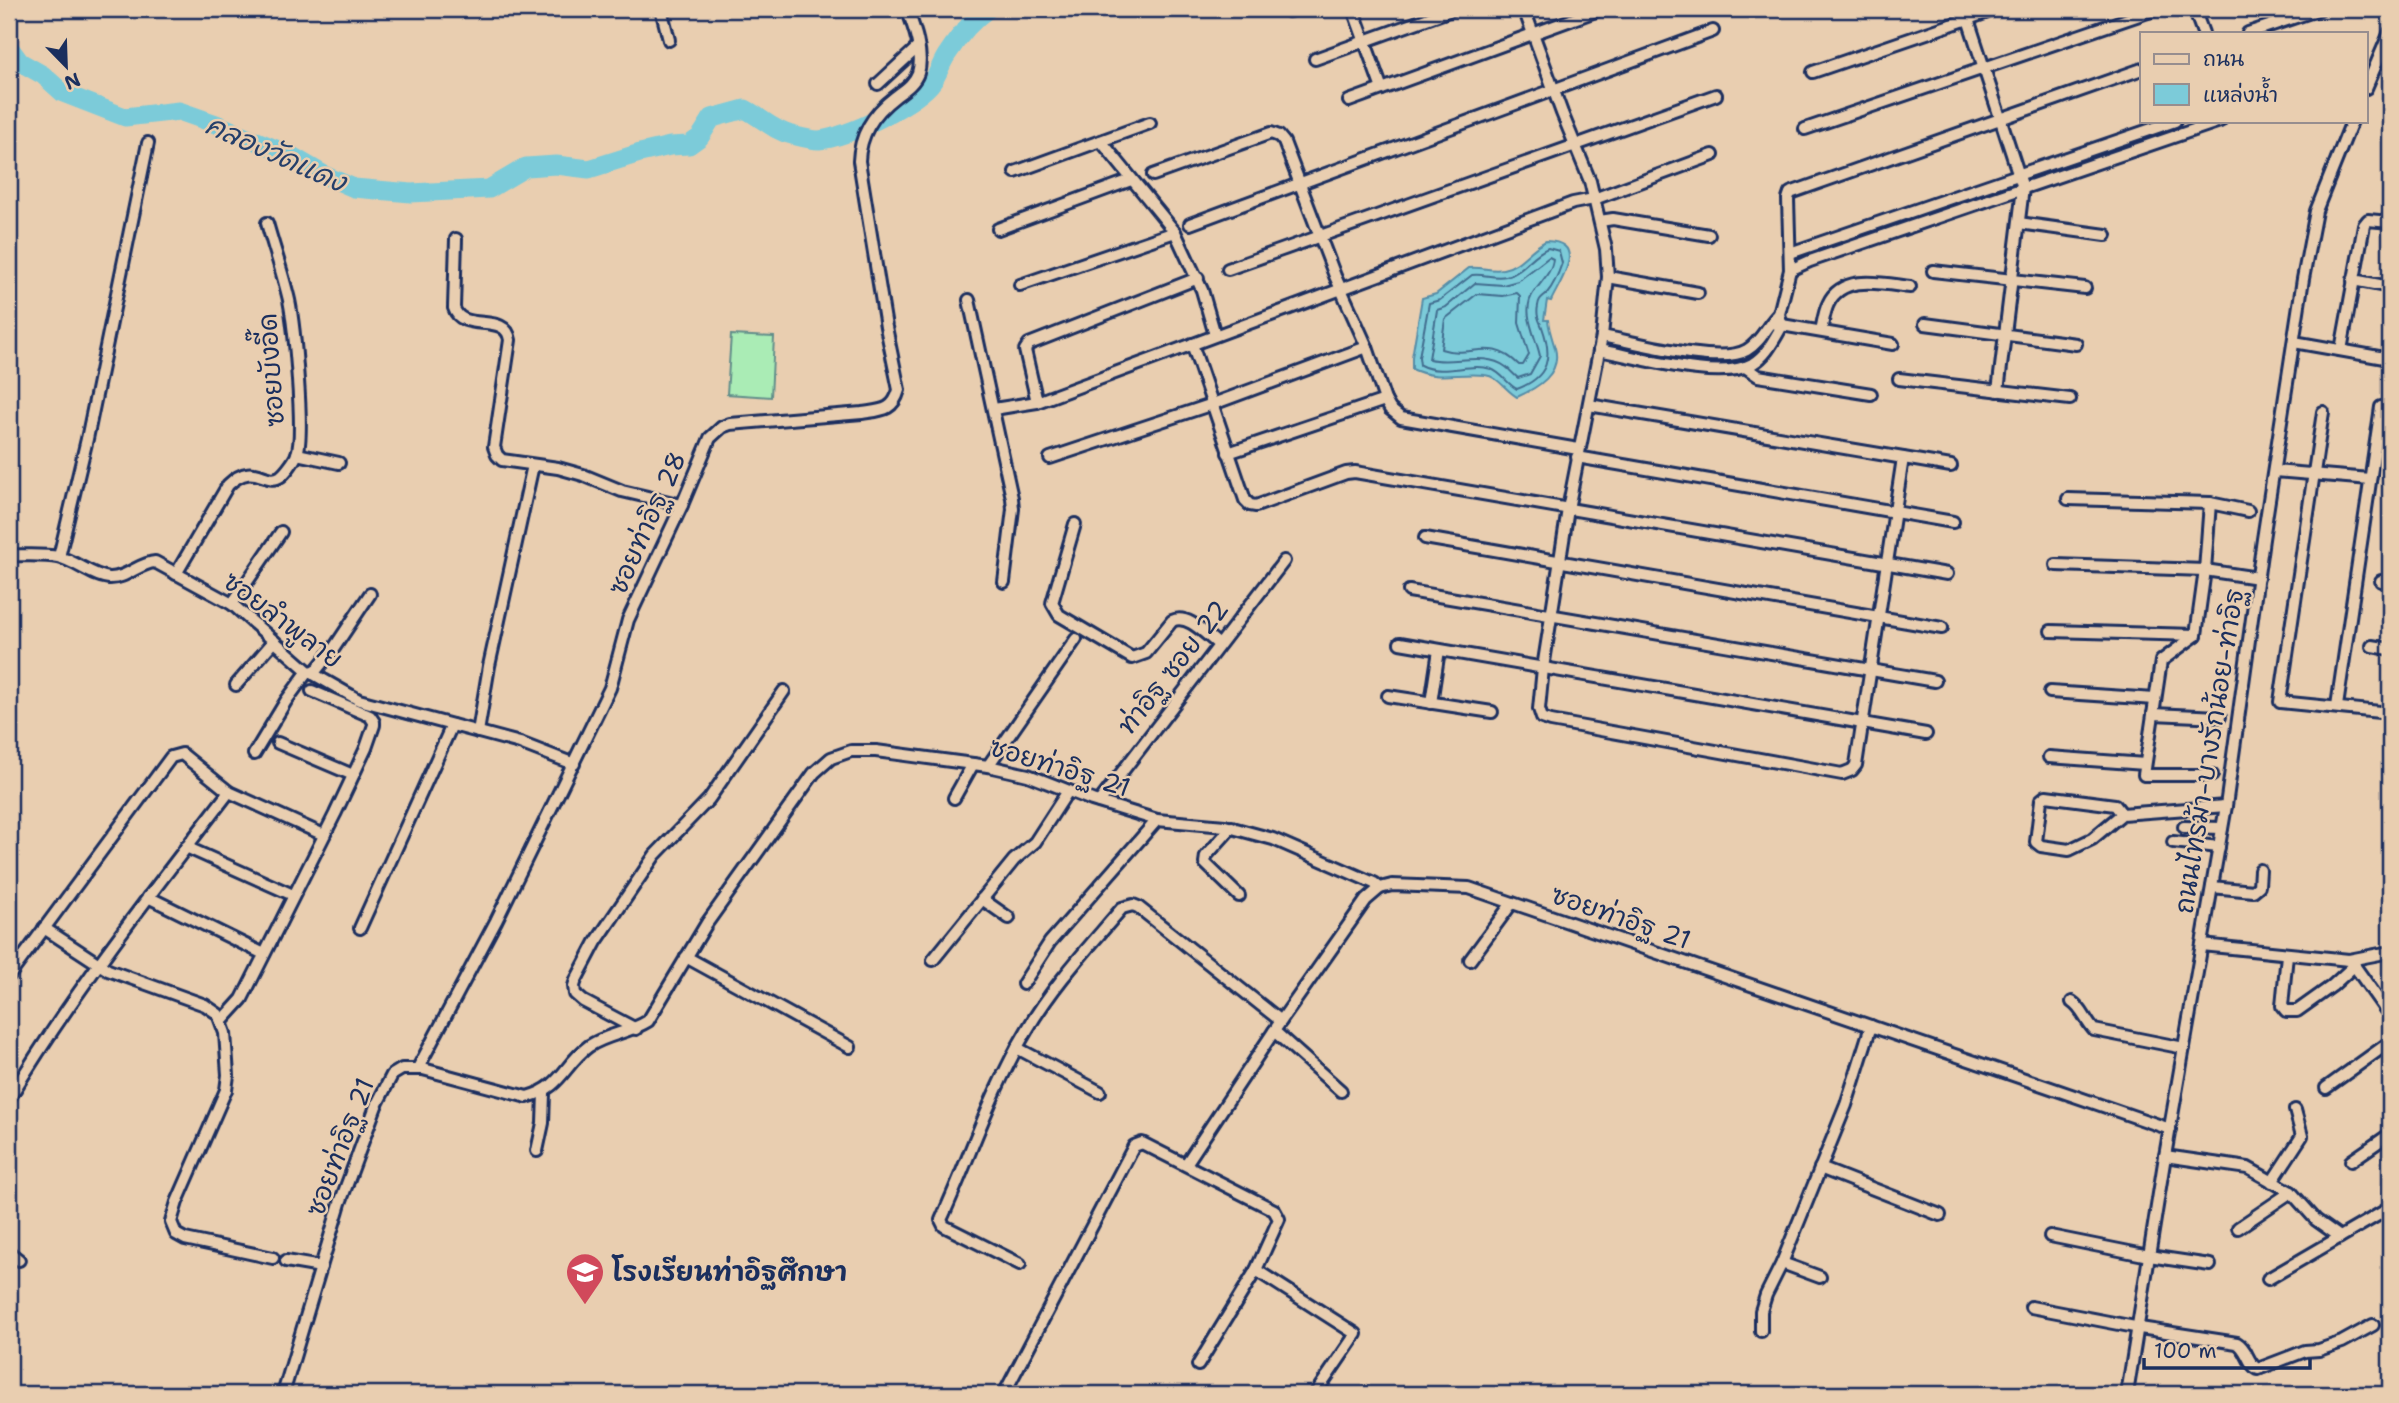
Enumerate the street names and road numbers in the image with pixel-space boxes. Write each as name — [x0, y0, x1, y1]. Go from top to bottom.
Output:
street label: ซอยบังอี๊ด — [244, 312, 292, 428]
street label: ซอยท่าอิฐ 28 — [599, 446, 694, 600]
street label: ซอยลำพูลาย — [215, 563, 350, 678]
street label: ถนนไทรม้า-บางรักน้อย-ท่าอิฐ — [2166, 586, 2252, 916]
street label: ท่าอิฐ ซอย 22 — [1109, 592, 1236, 741]
street label: ซอยท่าอิฐ 21 — [986, 729, 1135, 805]
street label: ซอยท่าอิฐ 21 — [1547, 876, 1696, 957]
street label: ซอยท่าอิฐ 21 — [297, 1073, 382, 1221]

